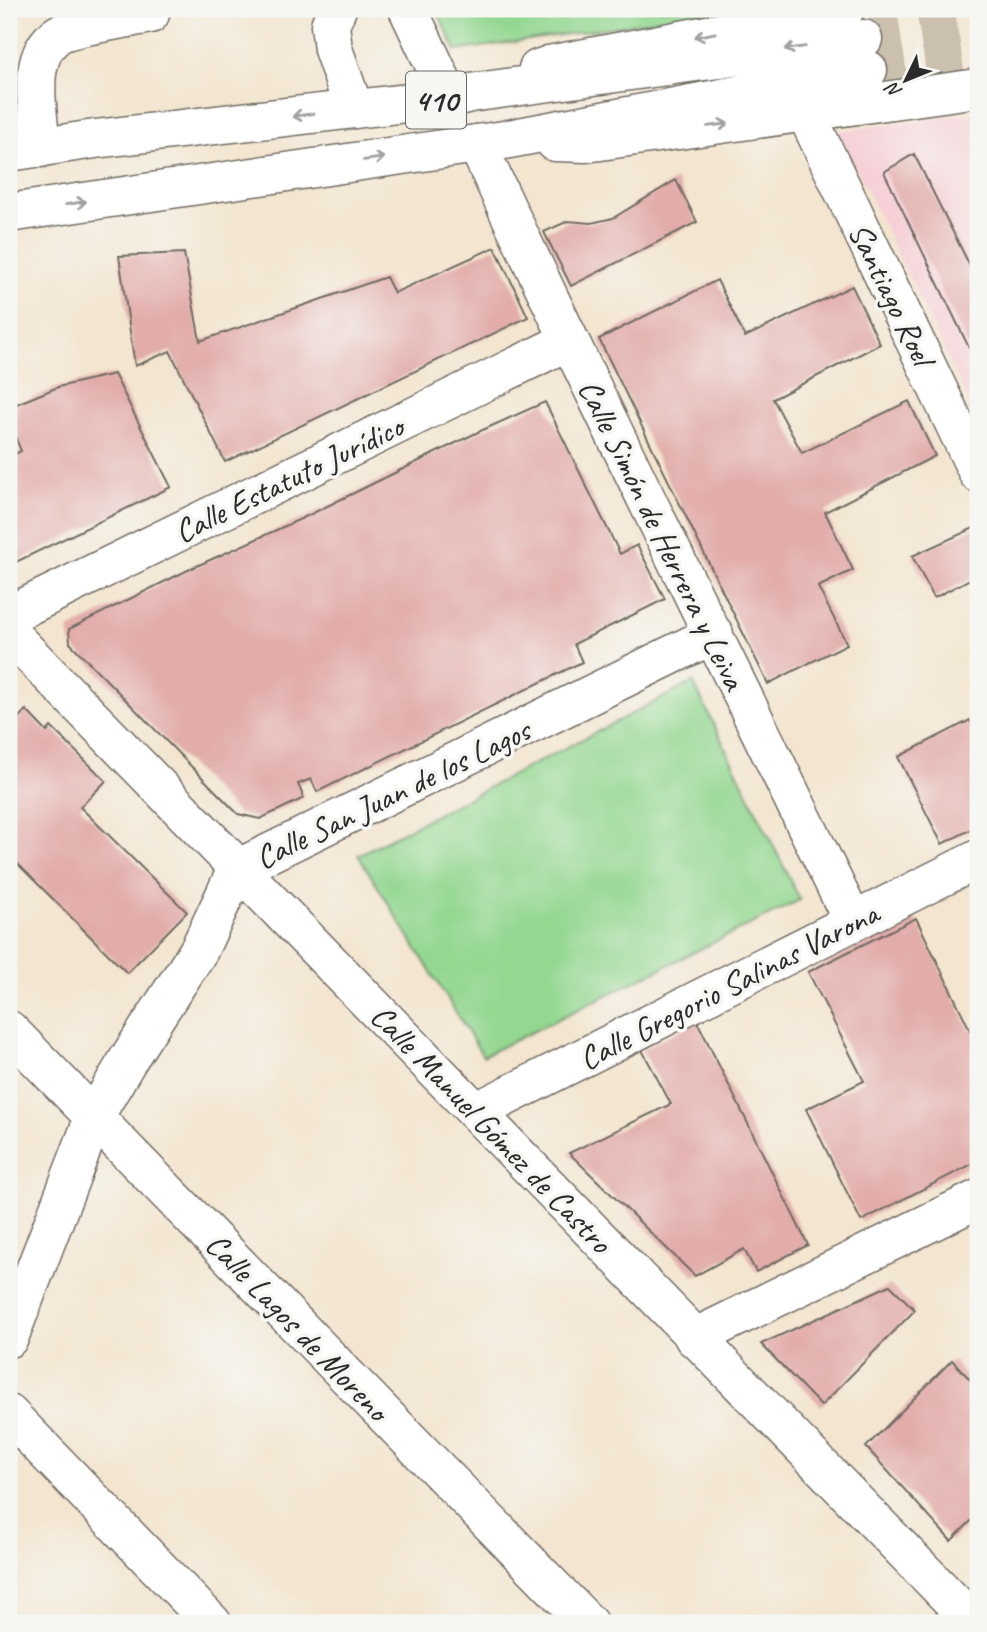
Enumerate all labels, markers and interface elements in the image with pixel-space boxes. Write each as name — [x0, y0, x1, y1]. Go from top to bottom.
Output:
one-way arrow — [694, 29, 717, 42]
one-way arrow — [784, 42, 807, 55]
north arrow — [872, 46, 942, 116]
road number: 410 — [406, 72, 466, 128]
text: N — [879, 76, 907, 103]
one-way arrow — [292, 109, 315, 122]
one-way arrow — [707, 118, 729, 131]
one-way arrow — [362, 152, 385, 165]
one-way arrow — [64, 196, 87, 209]
street label: Santiago Roel — [839, 216, 946, 376]
street label: Calle Simón de Herrera y Leiva — [569, 372, 757, 699]
street label: Calle Estatuto Jurídico — [167, 404, 413, 552]
street label: Calle San Juan de los Lagos — [248, 708, 539, 879]
street label: Calle Gregorio Salinas Varona — [572, 891, 887, 1080]
street label: Calle Manuel Gómez de Castro — [361, 995, 623, 1264]
street label: Calle Lagos de Moreno — [197, 1224, 400, 1432]

